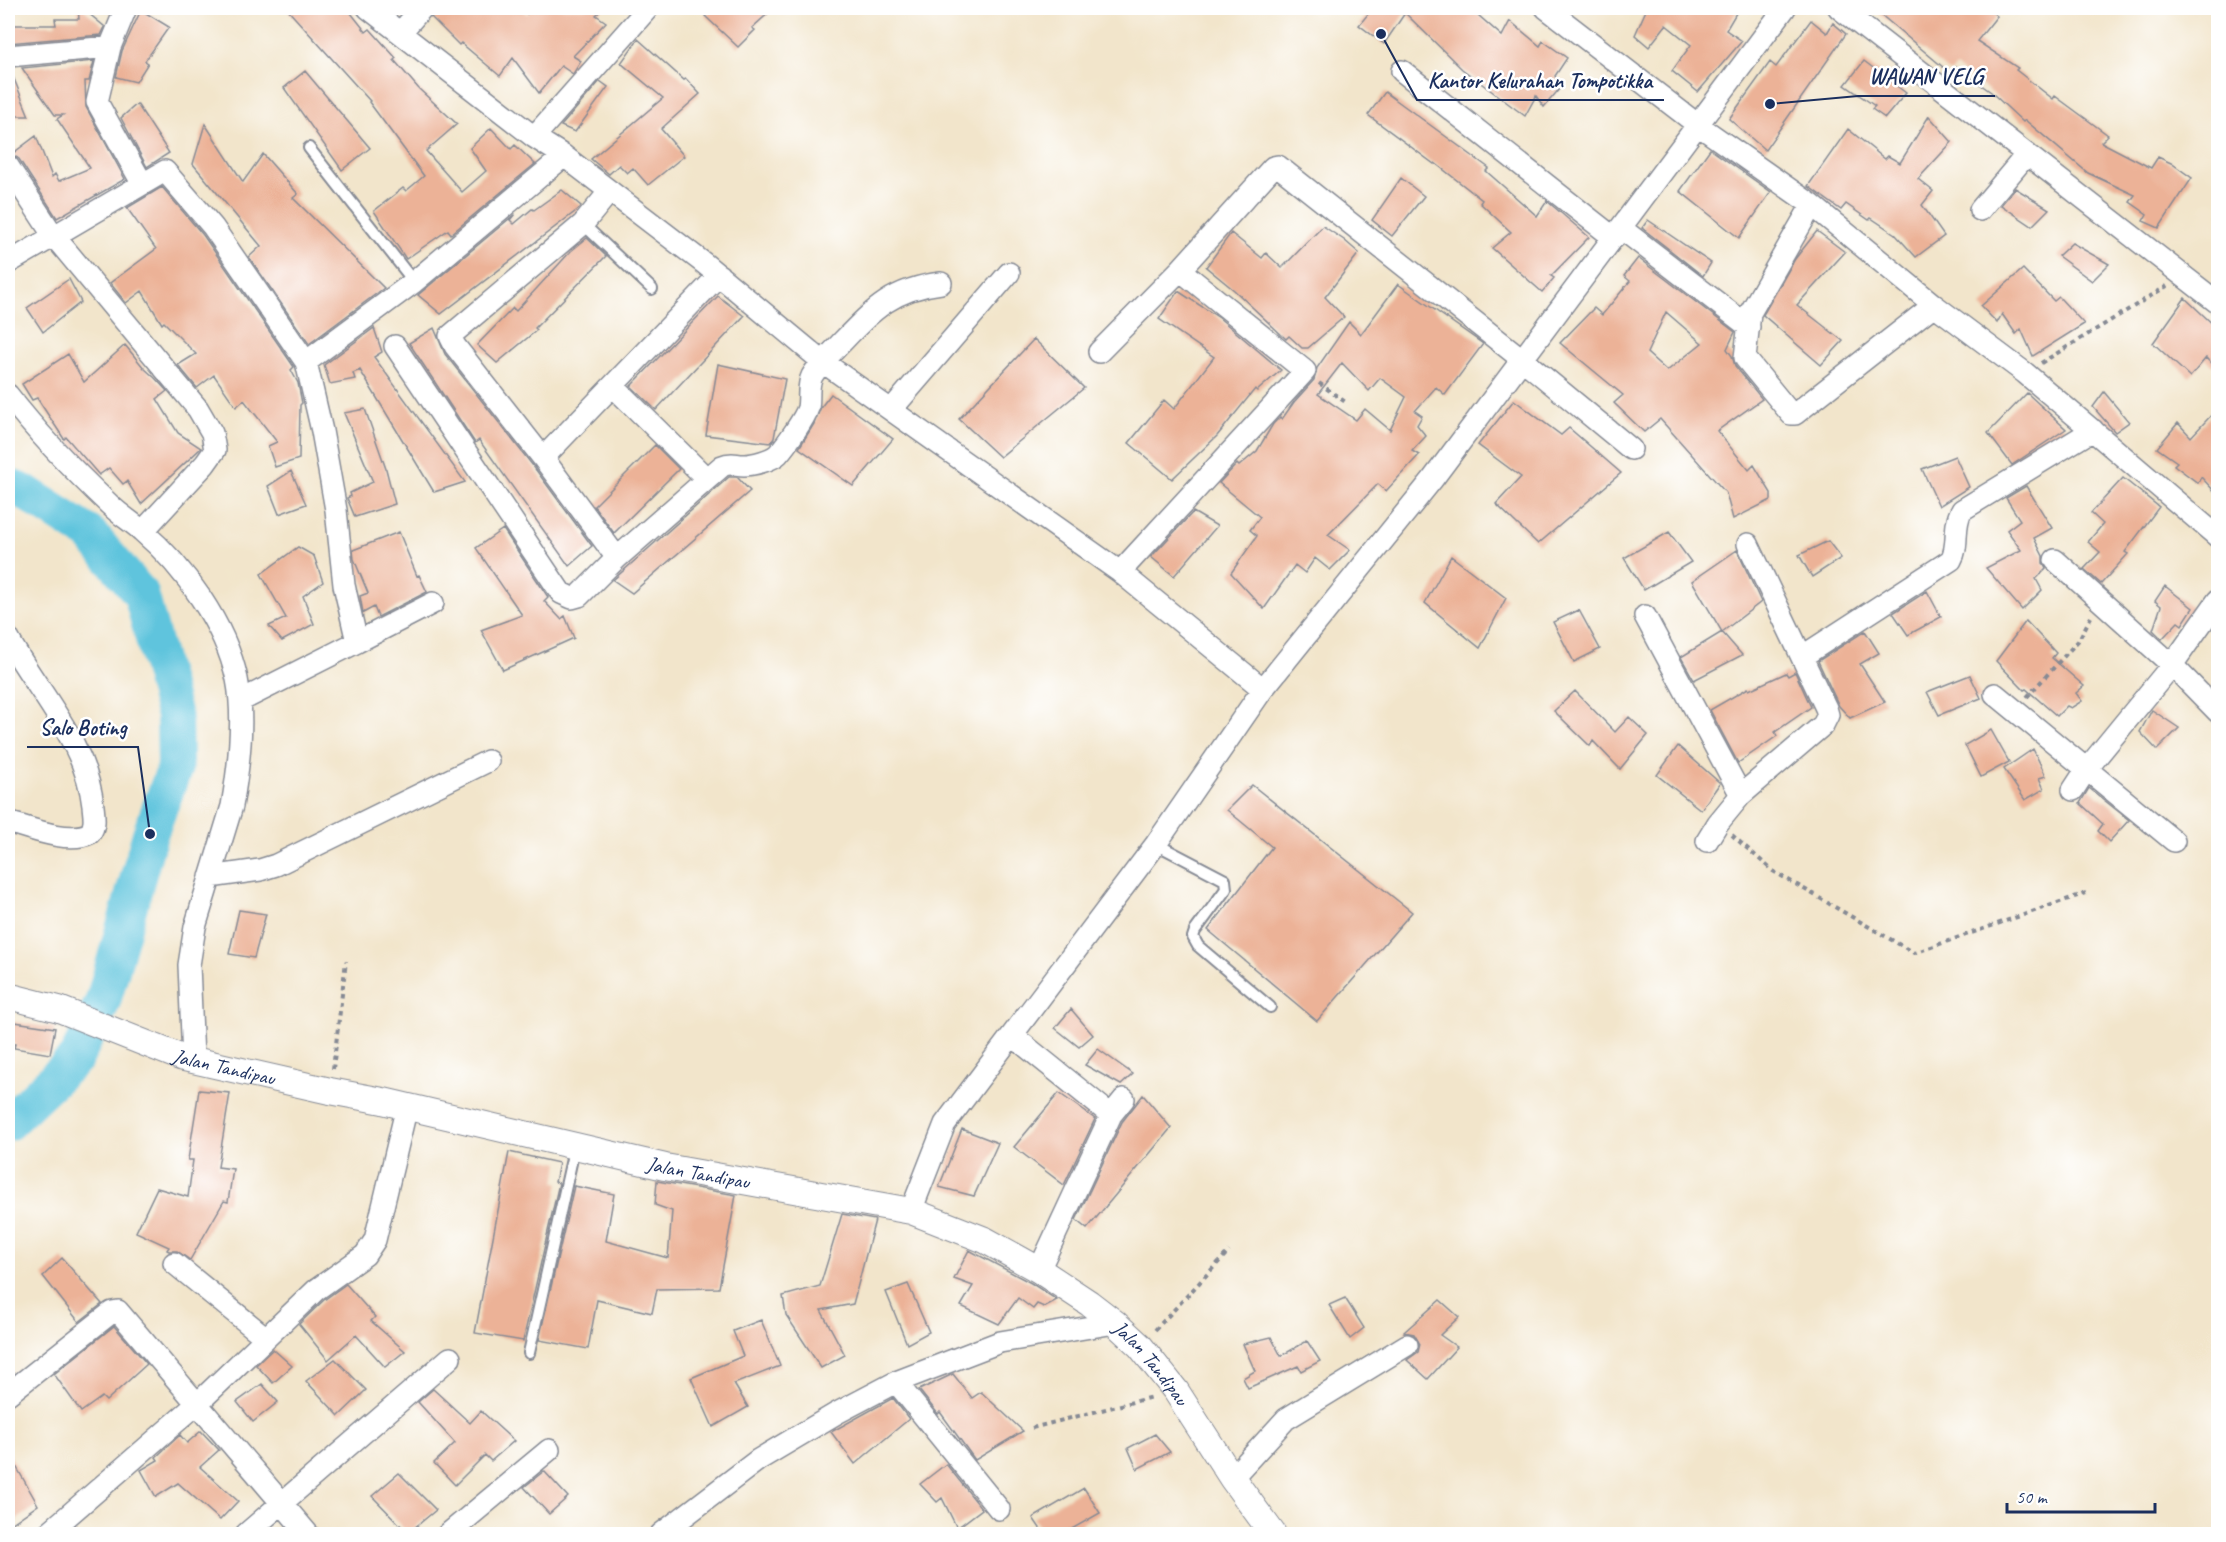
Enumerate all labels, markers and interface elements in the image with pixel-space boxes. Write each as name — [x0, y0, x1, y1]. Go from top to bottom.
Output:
callout: WAWAN VELG — [1858, 56, 1995, 96]
callout: Kantor Kelurahan Tompotikka — [1417, 60, 1664, 100]
text: WAWAN VELG — [1869, 63, 1987, 91]
text: Kantor Kelurahan Tompotikka — [1428, 67, 1654, 95]
callout: Salo Boting — [27, 707, 138, 747]
text: Salo Boting — [40, 714, 128, 742]
street label: Jalan Tandipau — [168, 1042, 279, 1091]
street label: Jalan Tandipau — [643, 1150, 753, 1195]
street label: Jalan Tandipau — [1107, 1314, 1195, 1411]
scale bar — [2007, 1476, 2156, 1514]
text: 50 m — [2016, 1486, 2049, 1508]

